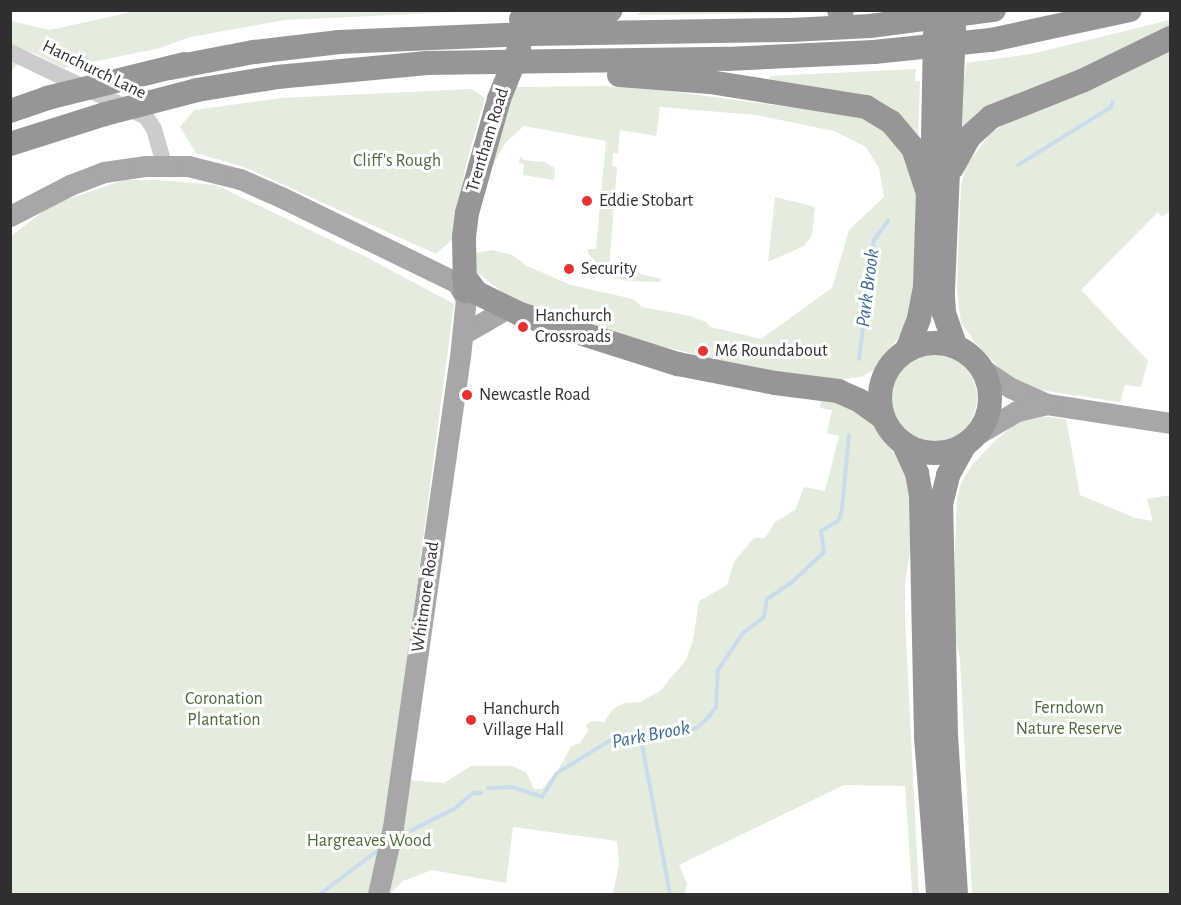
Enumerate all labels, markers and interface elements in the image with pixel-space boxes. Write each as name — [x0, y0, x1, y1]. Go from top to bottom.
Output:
street label: Hanchurch Lane — [39, 36, 149, 104]
street label: Trentham Road — [462, 85, 514, 195]
park label: Cliff's Rough — [353, 150, 441, 172]
place label: Eddie Stobart — [599, 190, 693, 212]
marker: Eddie Stobart — [580, 194, 594, 208]
water label: Park Brook — [851, 247, 885, 329]
place label: Security — [581, 258, 637, 280]
marker: Security — [562, 262, 576, 276]
place label: Hanchurch Crossroads — [535, 306, 612, 348]
marker: Hanchurch Crossroads — [516, 320, 530, 334]
place label: M6 Roundabout — [715, 340, 828, 362]
marker: M6 Roundabout — [696, 344, 710, 358]
place label: Newcastle Road — [479, 384, 590, 406]
marker: Newcastle Road — [460, 388, 474, 402]
street label: Whitmore Road — [408, 540, 444, 654]
park label: Coronation Plantation — [185, 689, 263, 732]
park label: Ferndown Nature Reserve — [1016, 698, 1122, 740]
place label: Hanchurch Village Hall — [483, 699, 564, 742]
marker: Hanchurch Village Hall — [464, 713, 478, 727]
water label: Park Brook — [610, 716, 692, 754]
park label: Hargreaves Wood — [307, 830, 431, 852]

